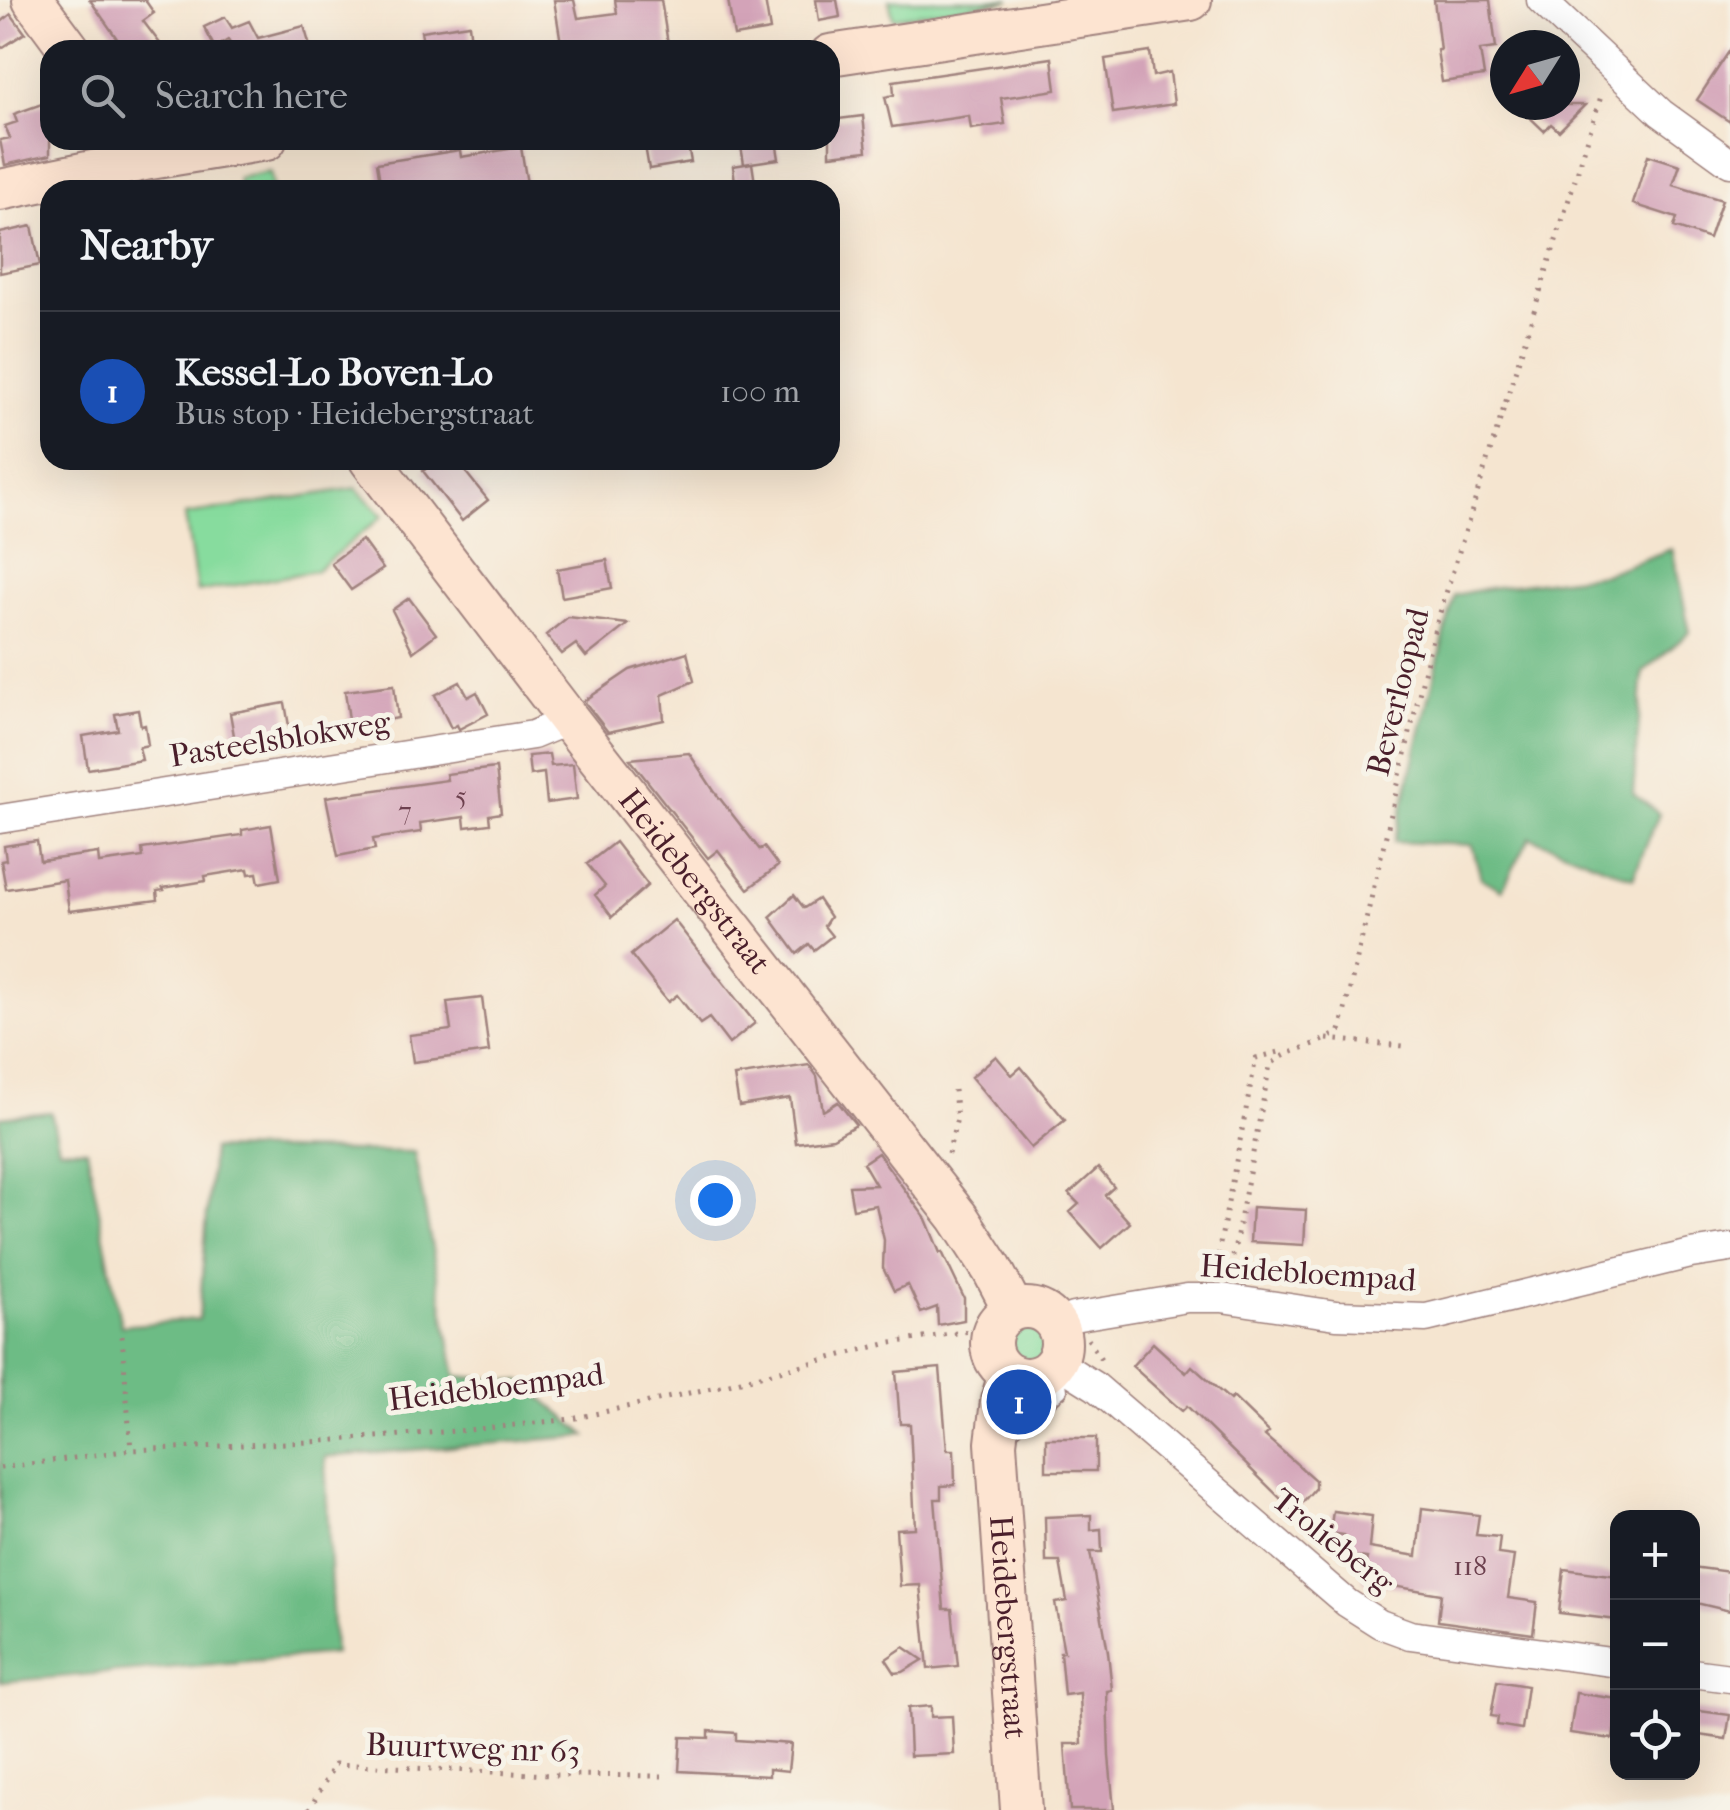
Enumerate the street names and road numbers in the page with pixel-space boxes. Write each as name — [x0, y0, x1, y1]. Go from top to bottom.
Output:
street label: Beverloopad — [1359, 604, 1437, 780]
street label: Pasteelsblokweg — [167, 703, 394, 775]
street label: Heidebergstraat — [611, 781, 779, 981]
street label: Heidebloempad — [1199, 1247, 1418, 1299]
street label: Heidebloempad — [386, 1355, 606, 1419]
street label: Trolieberg — [1265, 1481, 1402, 1602]
street label: Heidebergstraat — [982, 1514, 1035, 1741]
street label: Buurtweg nr 63 — [365, 1726, 581, 1770]

